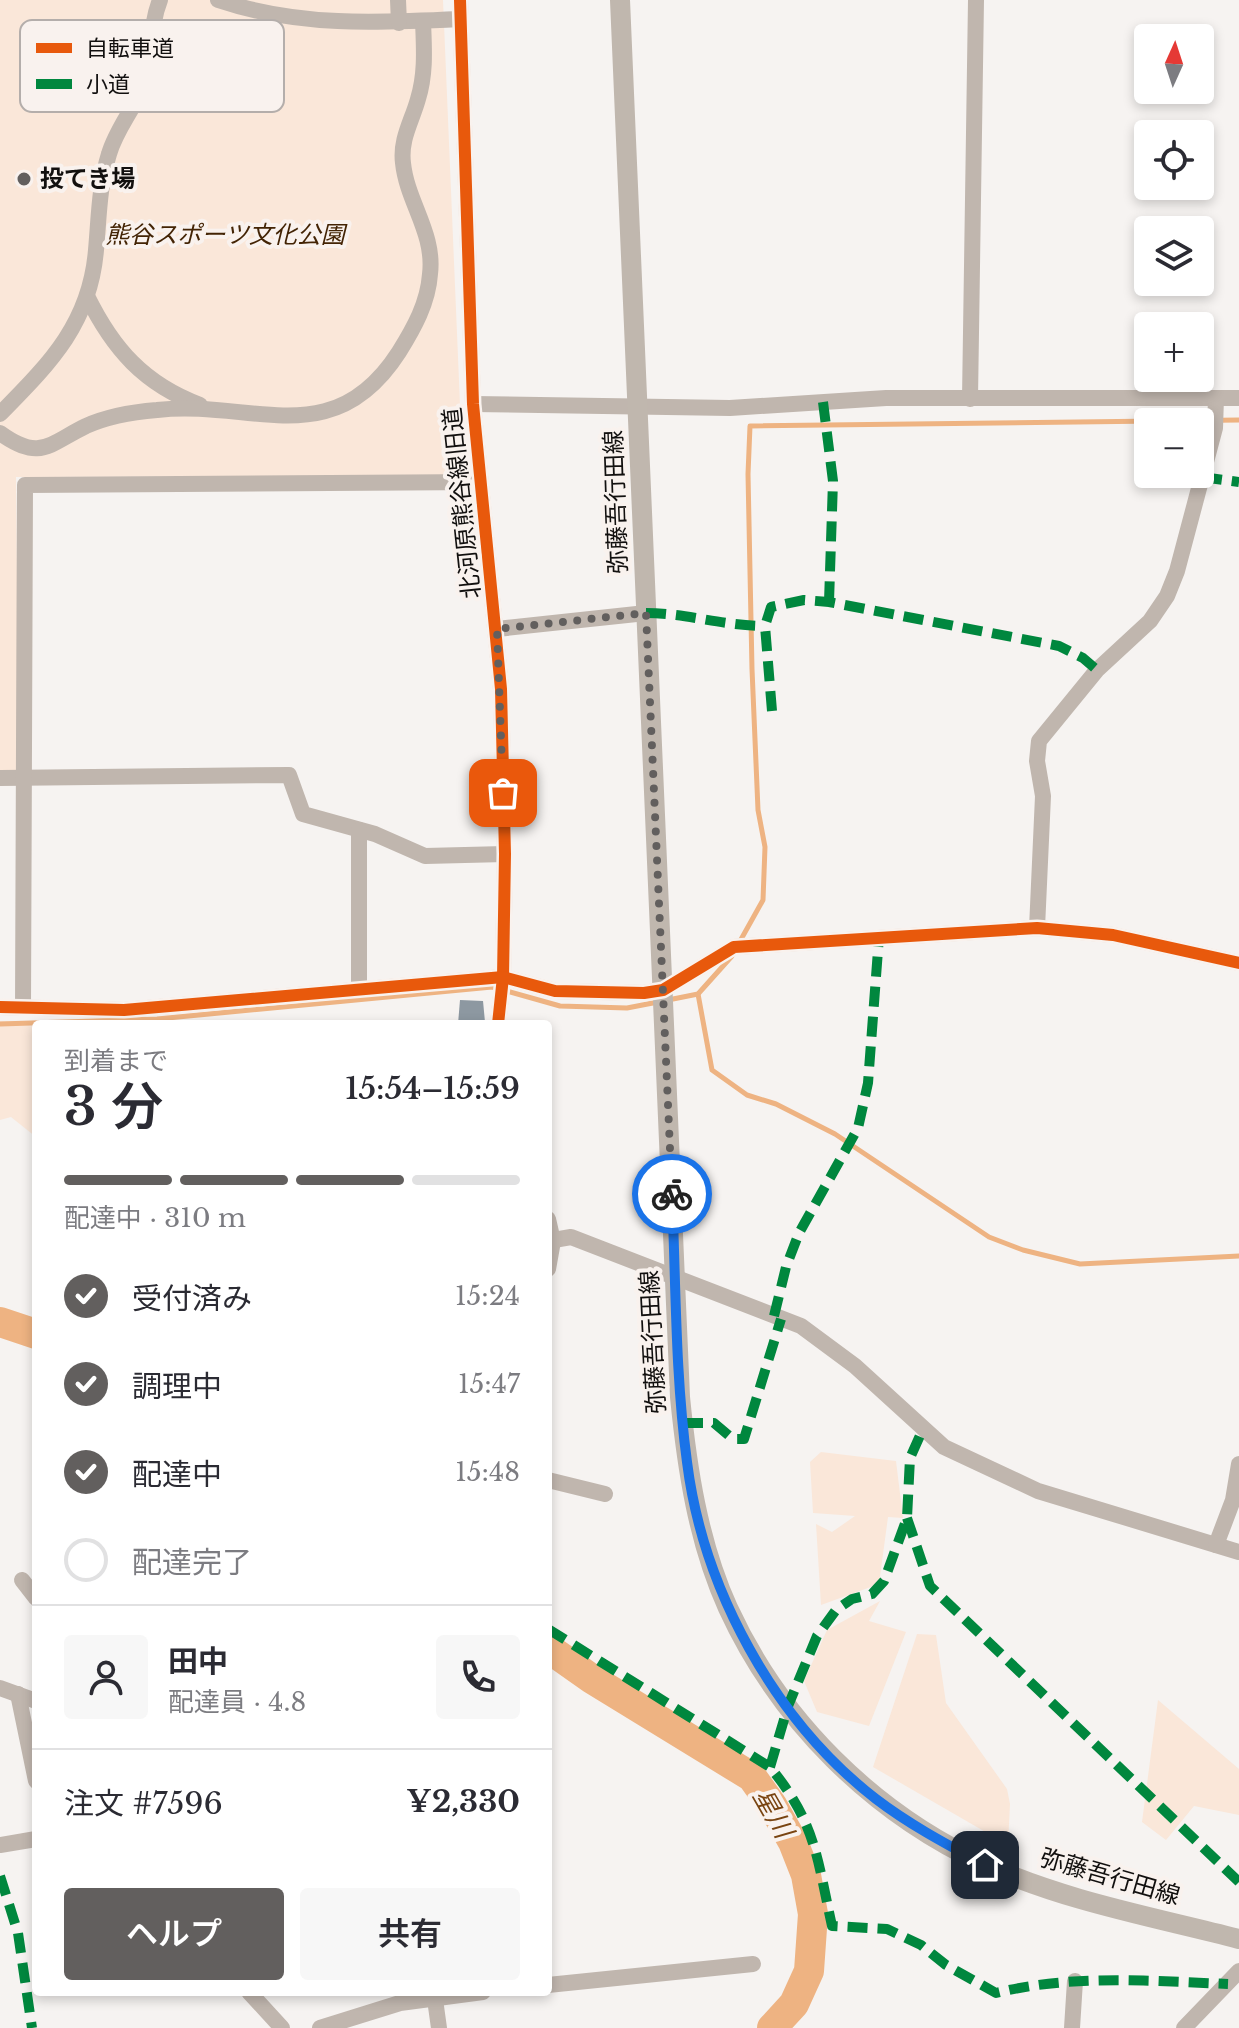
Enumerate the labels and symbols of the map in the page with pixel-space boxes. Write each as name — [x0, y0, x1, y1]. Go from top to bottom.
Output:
legend — [20, 20, 284, 112]
north arrow — [1134, 24, 1214, 104]
text: 自転車道 — [86, 35, 174, 62]
text: 小道 — [86, 71, 130, 98]
place label: 投てき場 — [40, 164, 135, 193]
marker: 投てき場 — [15, 170, 33, 188]
park label: 熊谷スポーツ文化公園 — [105, 220, 348, 249]
street label: 北河原熊谷線旧道 — [437, 406, 486, 600]
street label: 弥藤吾行田線 — [598, 430, 633, 574]
pin — [469, 759, 537, 827]
courier — [632, 1154, 712, 1234]
street label: 弥藤吾行田線 — [634, 1269, 671, 1415]
water label: 星川 — [746, 1782, 801, 1846]
pin — [951, 1831, 1019, 1899]
street label: 弥藤吾行田線 — [1037, 1843, 1183, 1910]

